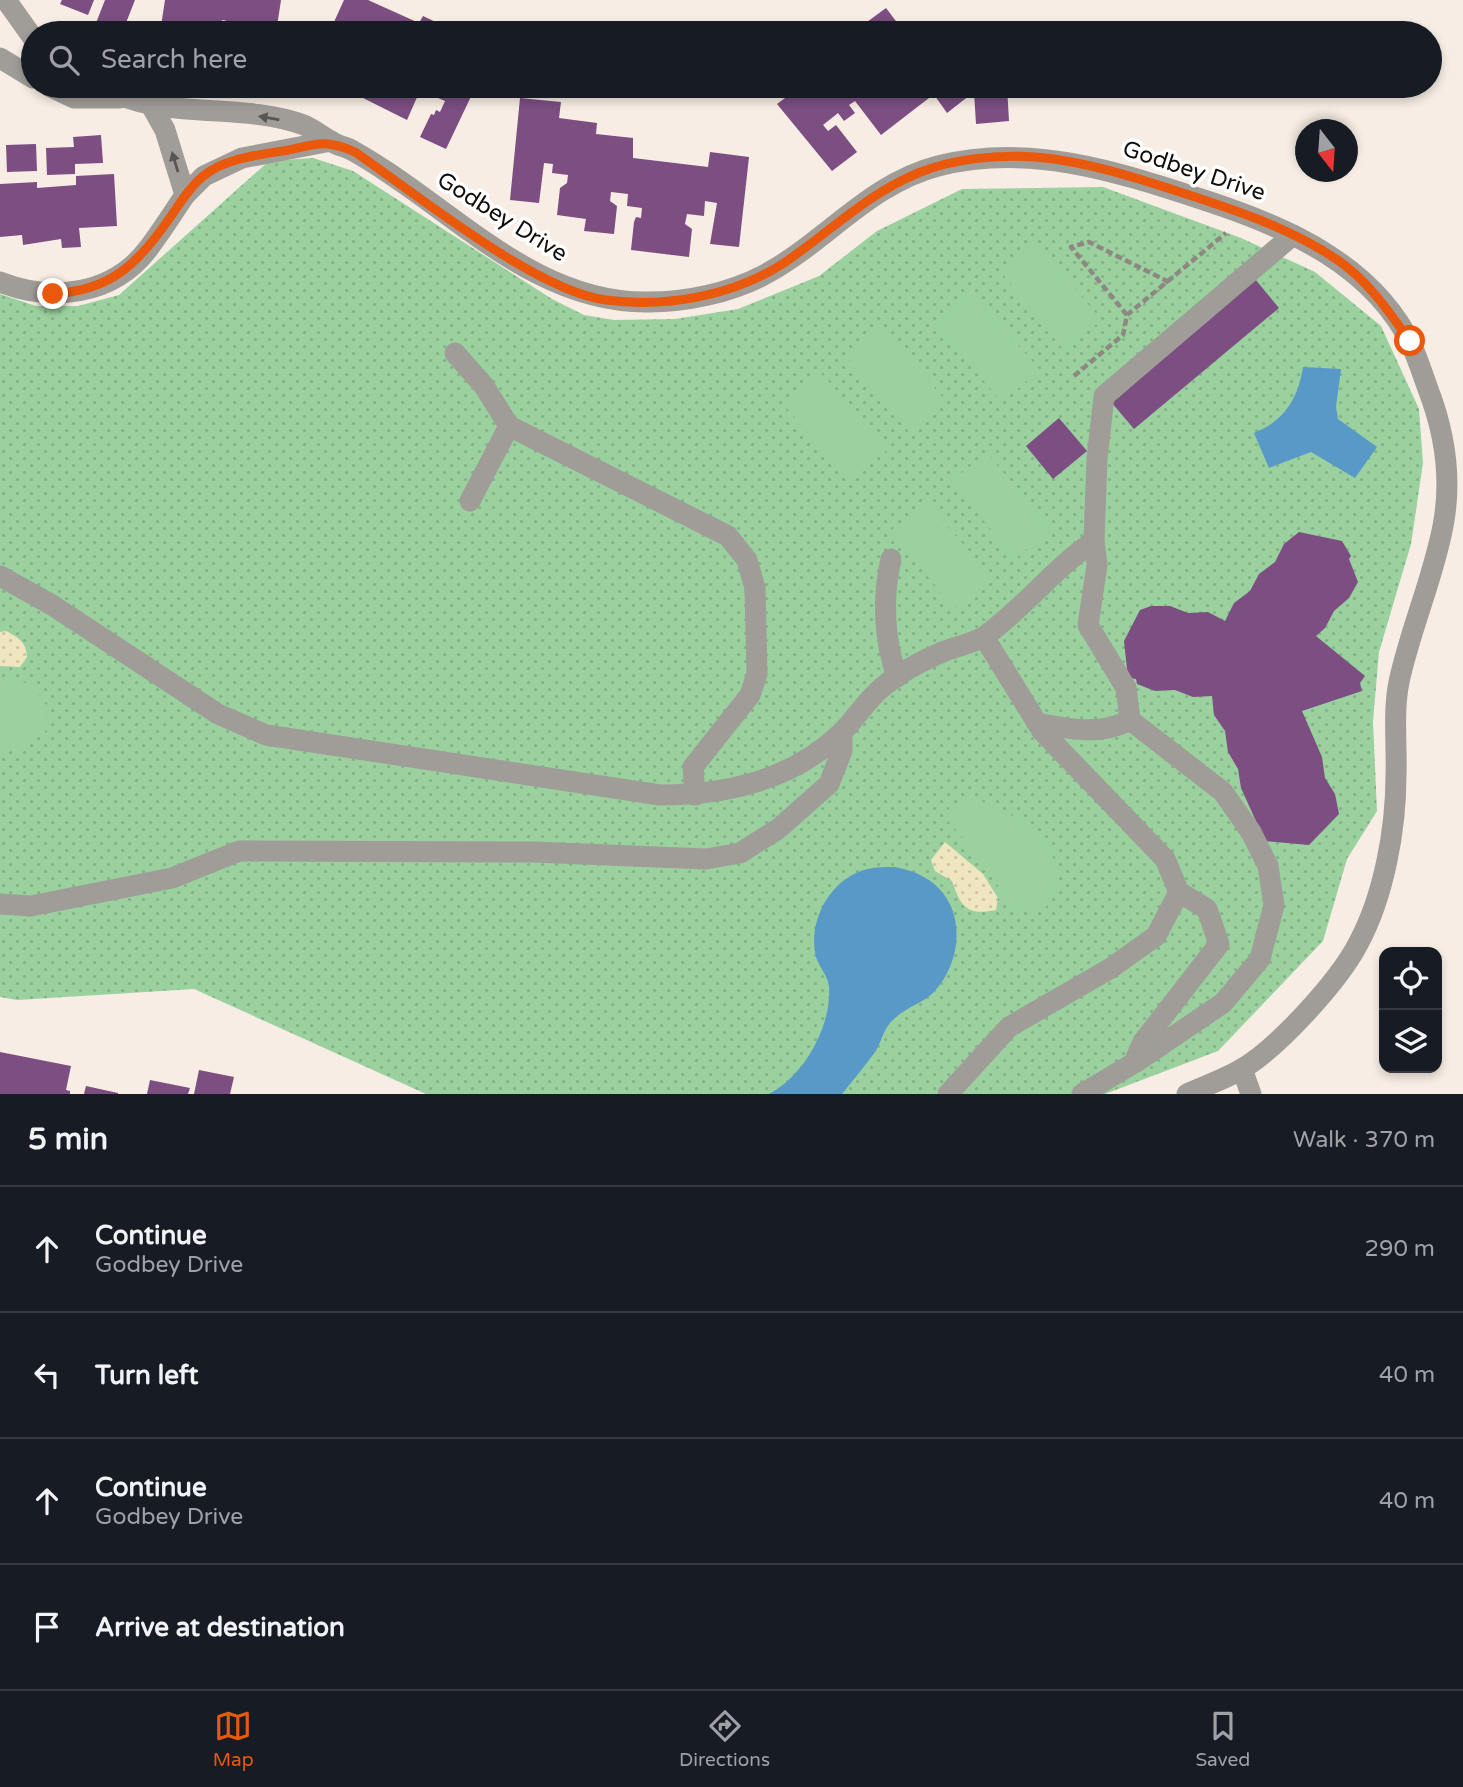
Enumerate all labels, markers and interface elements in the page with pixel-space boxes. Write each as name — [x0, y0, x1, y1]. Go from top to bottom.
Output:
search box — [21, 21, 1442, 98]
icon: search — [45, 41, 83, 79]
text: Search here — [101, 44, 247, 75]
one-way arrow — [257, 112, 279, 123]
north arrow — [1295, 119, 1358, 182]
street label: Godbey Drive — [1119, 135, 1269, 207]
one-way arrow — [169, 151, 180, 172]
street label: Godbey Drive — [432, 166, 572, 268]
route end — [37, 278, 68, 309]
route start — [1394, 325, 1425, 356]
map controls — [1379, 947, 1442, 1073]
button: locate — [1379, 947, 1442, 1010]
button: layers — [1379, 1010, 1442, 1073]
text: 5 min — [28, 1121, 108, 1158]
text: Walk · 370 m — [1293, 1126, 1435, 1154]
text: Continue — [95, 1220, 207, 1251]
icon: ahead — [28, 1230, 66, 1268]
text: 290 m — [1365, 1235, 1435, 1263]
text: Godbey Drive — [95, 1251, 243, 1279]
icon: left — [28, 1356, 66, 1394]
text: Turn left — [95, 1360, 198, 1391]
text: 40 m — [1379, 1361, 1435, 1389]
text: Continue — [95, 1472, 207, 1503]
icon: ahead — [28, 1482, 66, 1520]
text: 40 m — [1379, 1487, 1435, 1515]
text: Godbey Drive — [95, 1503, 243, 1531]
icon: arrive — [28, 1608, 66, 1646]
text: Arrive at destination — [95, 1612, 345, 1643]
tab: Map — [213, 1707, 254, 1771]
tab: Directions — [679, 1707, 770, 1771]
tab: Saved — [1195, 1707, 1250, 1771]

